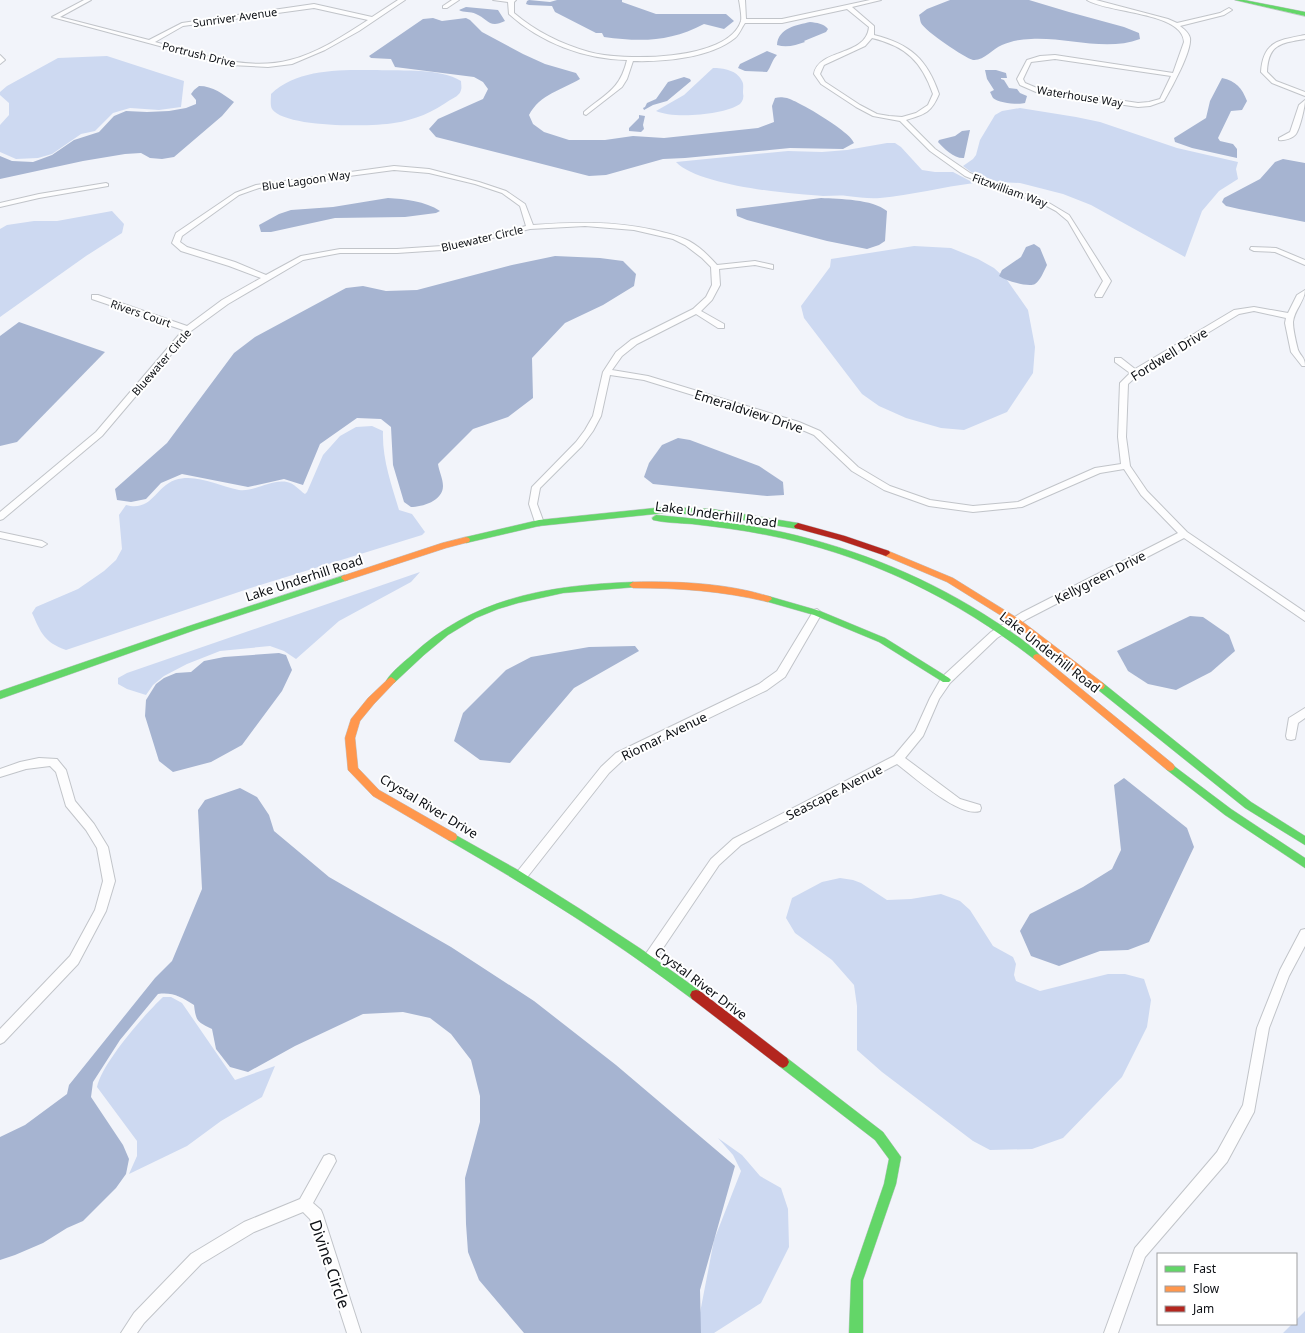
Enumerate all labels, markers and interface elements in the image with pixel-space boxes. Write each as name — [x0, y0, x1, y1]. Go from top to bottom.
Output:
street label: Sunriver Avenue — [192, 4, 278, 30]
street label: Portrush Drive — [161, 38, 237, 70]
street label: Waterhouse Way — [1036, 82, 1125, 110]
street label: Blue Lagoon Way — [261, 166, 352, 194]
street label: Fitzwilliam Way — [970, 169, 1050, 211]
street label: Bluewater Circle — [440, 221, 524, 255]
street label: Rivers Court — [109, 296, 173, 330]
street label: Fordwell Drive — [1127, 323, 1211, 385]
street label: Bluewater Circle — [128, 326, 194, 398]
street label: Emeraldview Drive — [692, 385, 806, 437]
street label: Lake Underhill Road — [654, 497, 778, 531]
street label: Kellygreen Drive — [1051, 546, 1149, 608]
street label: Lake Underhill Road — [243, 550, 365, 606]
street label: Lake Underhill Road — [996, 607, 1104, 697]
street label: Riomar Avenue — [618, 707, 710, 765]
street label: Seascape Avenue — [783, 760, 885, 824]
street label: Crystal River Drive — [377, 770, 481, 842]
street label: Crystal River Drive — [651, 942, 751, 1024]
street label: Divine Circle — [305, 1217, 355, 1311]
legend — [1157, 1253, 1297, 1325]
text: Fast — [1193, 1260, 1217, 1277]
text: Slow — [1193, 1280, 1220, 1297]
text: Jam — [1192, 1300, 1214, 1317]

